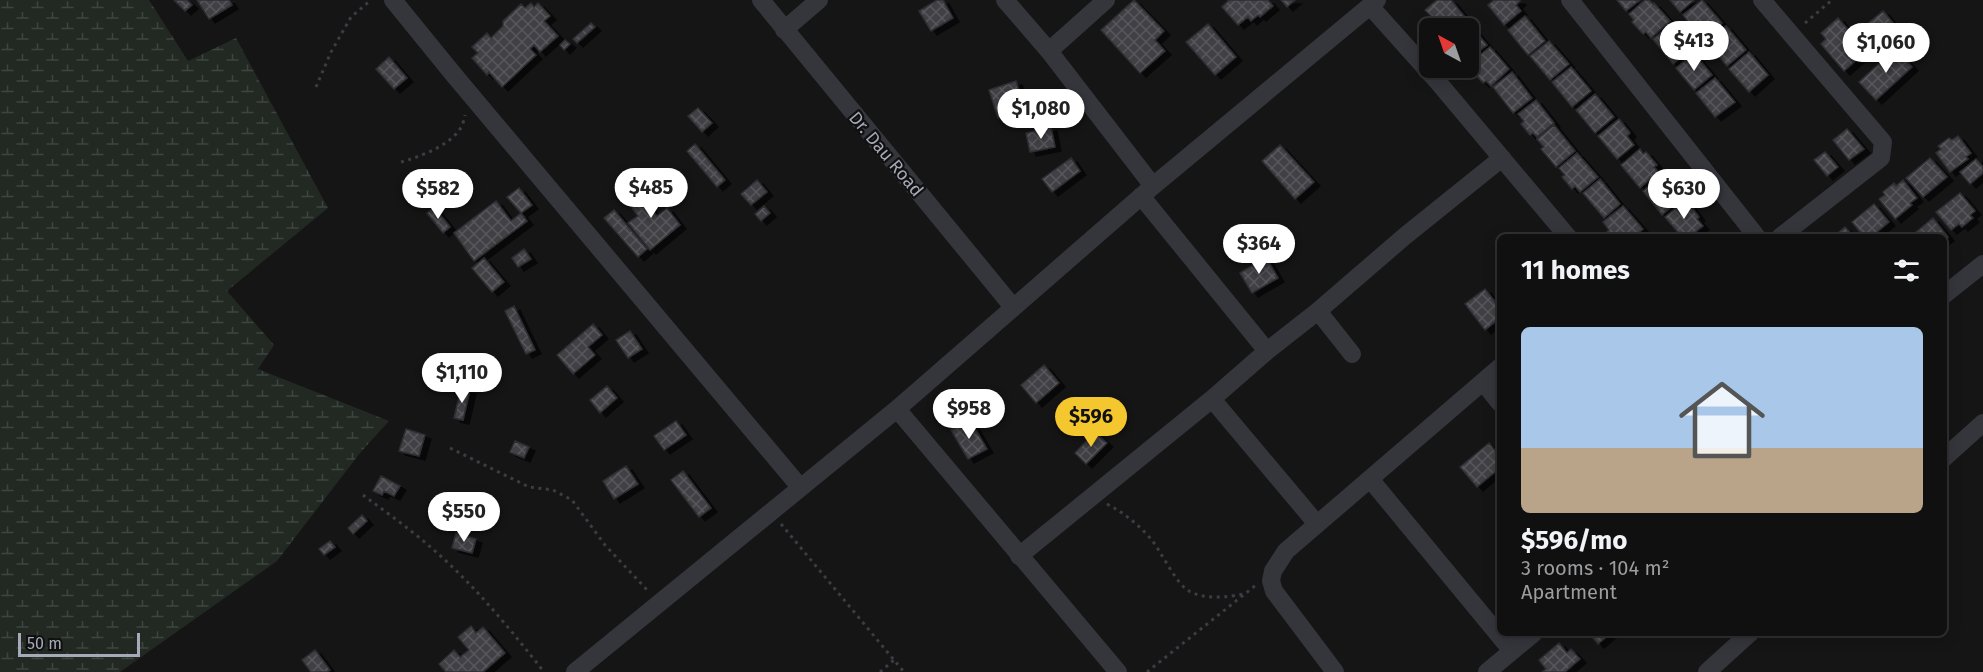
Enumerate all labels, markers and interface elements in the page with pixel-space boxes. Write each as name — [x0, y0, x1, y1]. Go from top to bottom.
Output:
north arrow — [1419, 18, 1479, 78]
map controls — [1419, 18, 1479, 78]
pin: $413 — [1658, 21, 1730, 72]
pin: $1,060 — [1837, 23, 1935, 74]
text: $413 — [1674, 28, 1714, 52]
text: $1,060 — [1857, 30, 1915, 54]
pin: $1,080 — [992, 89, 1090, 140]
text: $1,080 — [1011, 96, 1071, 120]
street label: Dr. Dau Road — [844, 107, 928, 201]
pin: $485 — [615, 168, 687, 219]
pin: $582 — [402, 169, 474, 220]
pin: $630 — [1648, 169, 1720, 220]
text: $485 — [629, 175, 673, 199]
text: $582 — [416, 176, 460, 200]
text: $630 — [1662, 176, 1706, 200]
pin: $364 — [1223, 224, 1295, 275]
text: $364 — [1237, 231, 1281, 255]
icon: filters — [1890, 254, 1923, 287]
text: 11 homes — [1521, 255, 1630, 286]
pin: $1,110 — [413, 353, 511, 404]
text: $1,110 — [436, 360, 488, 384]
icon: home — [1668, 366, 1776, 474]
pin: $958 — [933, 389, 1005, 440]
text: $958 — [947, 396, 991, 420]
pin: $596 — [1055, 397, 1127, 448]
text: $596 — [1069, 404, 1113, 428]
pin: $550 — [428, 492, 500, 543]
text: $550 — [442, 499, 486, 523]
text: $596/mo — [1521, 525, 1627, 556]
text: 3 rooms · 104 m² — [1521, 556, 1669, 580]
text: Apartment — [1521, 580, 1617, 604]
scale bar — [18, 630, 140, 658]
text: 50 m — [27, 634, 62, 653]

